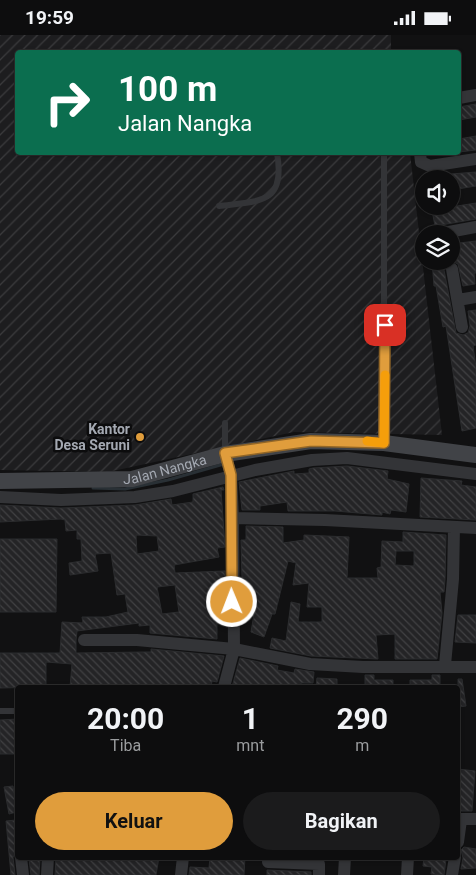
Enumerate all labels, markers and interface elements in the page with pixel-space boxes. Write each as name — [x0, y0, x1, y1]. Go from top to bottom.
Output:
text: 19:59 — [25, 6, 74, 29]
text: 100 m — [118, 69, 217, 110]
icon: right — [35, 70, 100, 135]
text: Jalan Nangka — [118, 111, 252, 136]
map controls — [415, 170, 460, 270]
button: sound — [415, 170, 460, 215]
button: layers — [415, 225, 460, 270]
pin — [364, 304, 406, 346]
icon: arrive — [371, 311, 399, 339]
place label: Kantor Desa Seruni — [54, 421, 130, 453]
marker: Kantor Desa Seruni — [134, 431, 146, 443]
street label: Jalan Nangka — [123, 451, 208, 487]
position arrow — [205, 575, 257, 627]
text: 20:00 — [87, 701, 164, 736]
text: 1 — [242, 701, 259, 736]
text: 290 — [336, 701, 388, 736]
text: Tiba — [110, 736, 141, 755]
text: mnt — [236, 736, 264, 755]
text: m — [355, 736, 369, 755]
button: Keluar — [35, 792, 233, 850]
button: Bagikan — [243, 792, 440, 850]

